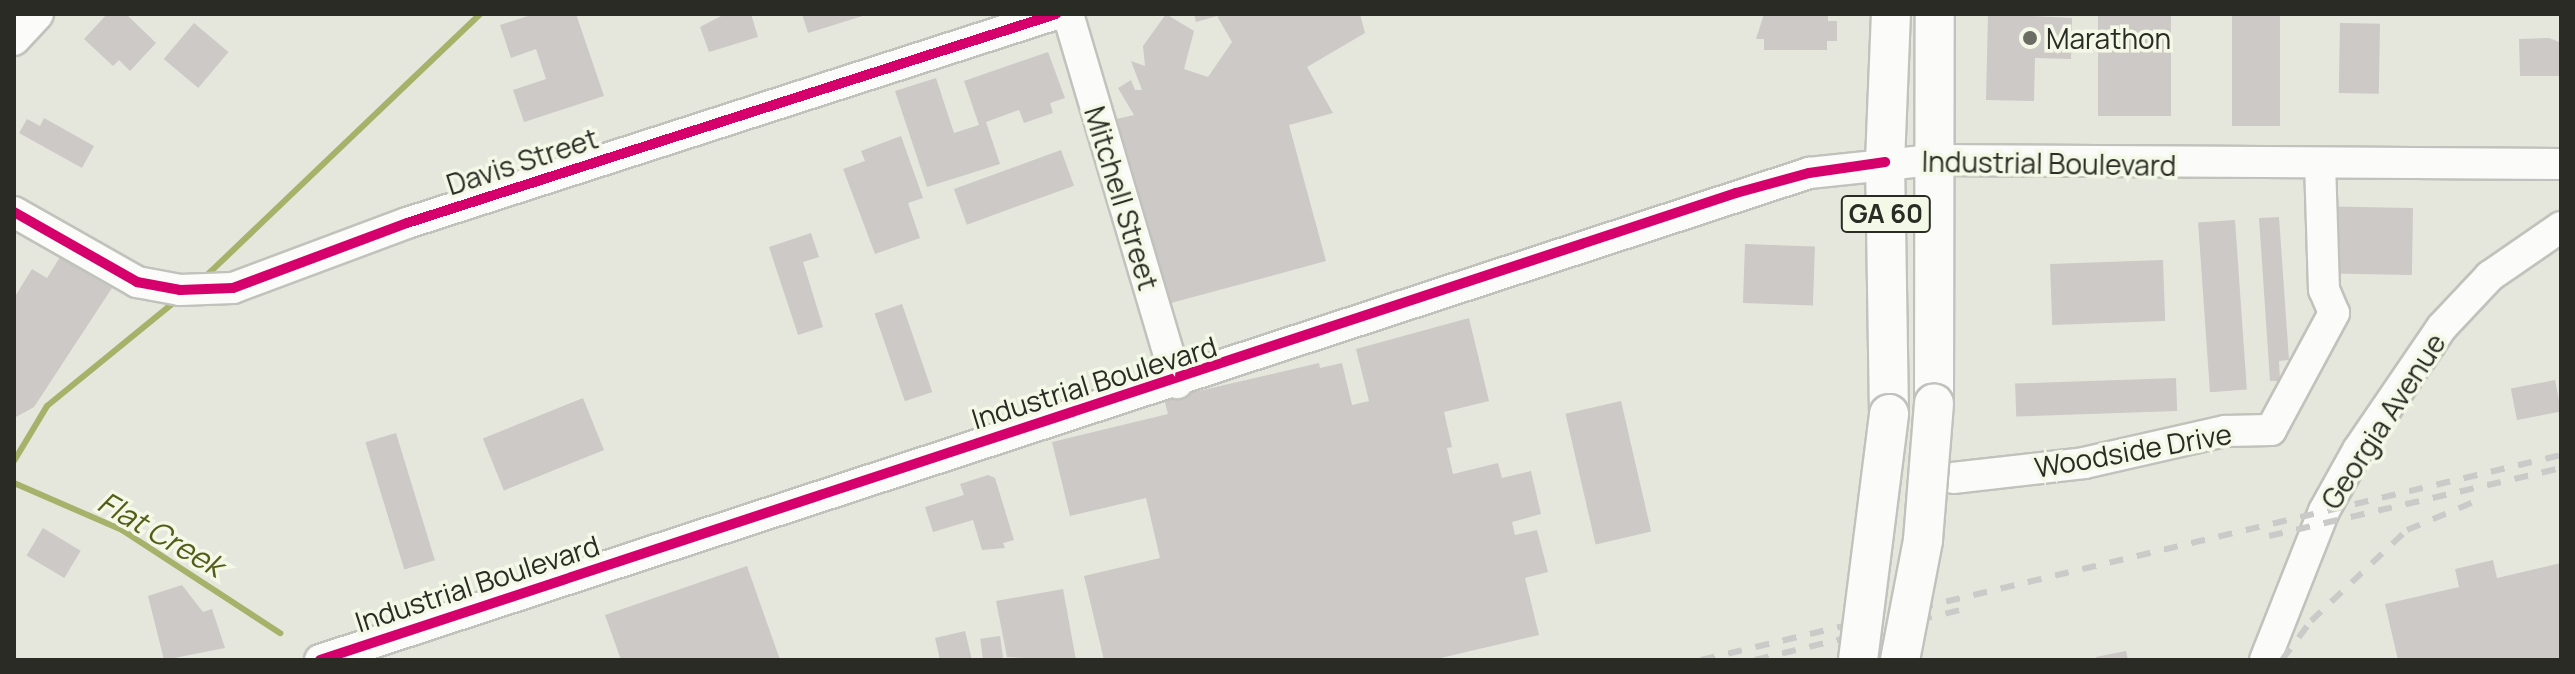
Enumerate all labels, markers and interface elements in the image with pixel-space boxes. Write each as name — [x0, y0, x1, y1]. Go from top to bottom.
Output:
place label: Marathon — [2046, 21, 2171, 55]
marker: Marathon — [2021, 29, 2039, 47]
street label: Mitchell Street — [1078, 102, 1166, 294]
street label: Davis Street — [442, 121, 602, 201]
street label: Industrial Boulevard — [1921, 144, 2177, 182]
road number: GA 60 — [1840, 192, 1932, 236]
street label: Georgia Avenue — [2314, 327, 2452, 515]
street label: Industrial Boulevard — [967, 329, 1221, 435]
street label: Woodside Drive — [2032, 416, 2234, 484]
water label: Flat Creek — [92, 484, 230, 584]
street label: Industrial Boulevard — [351, 528, 603, 638]

